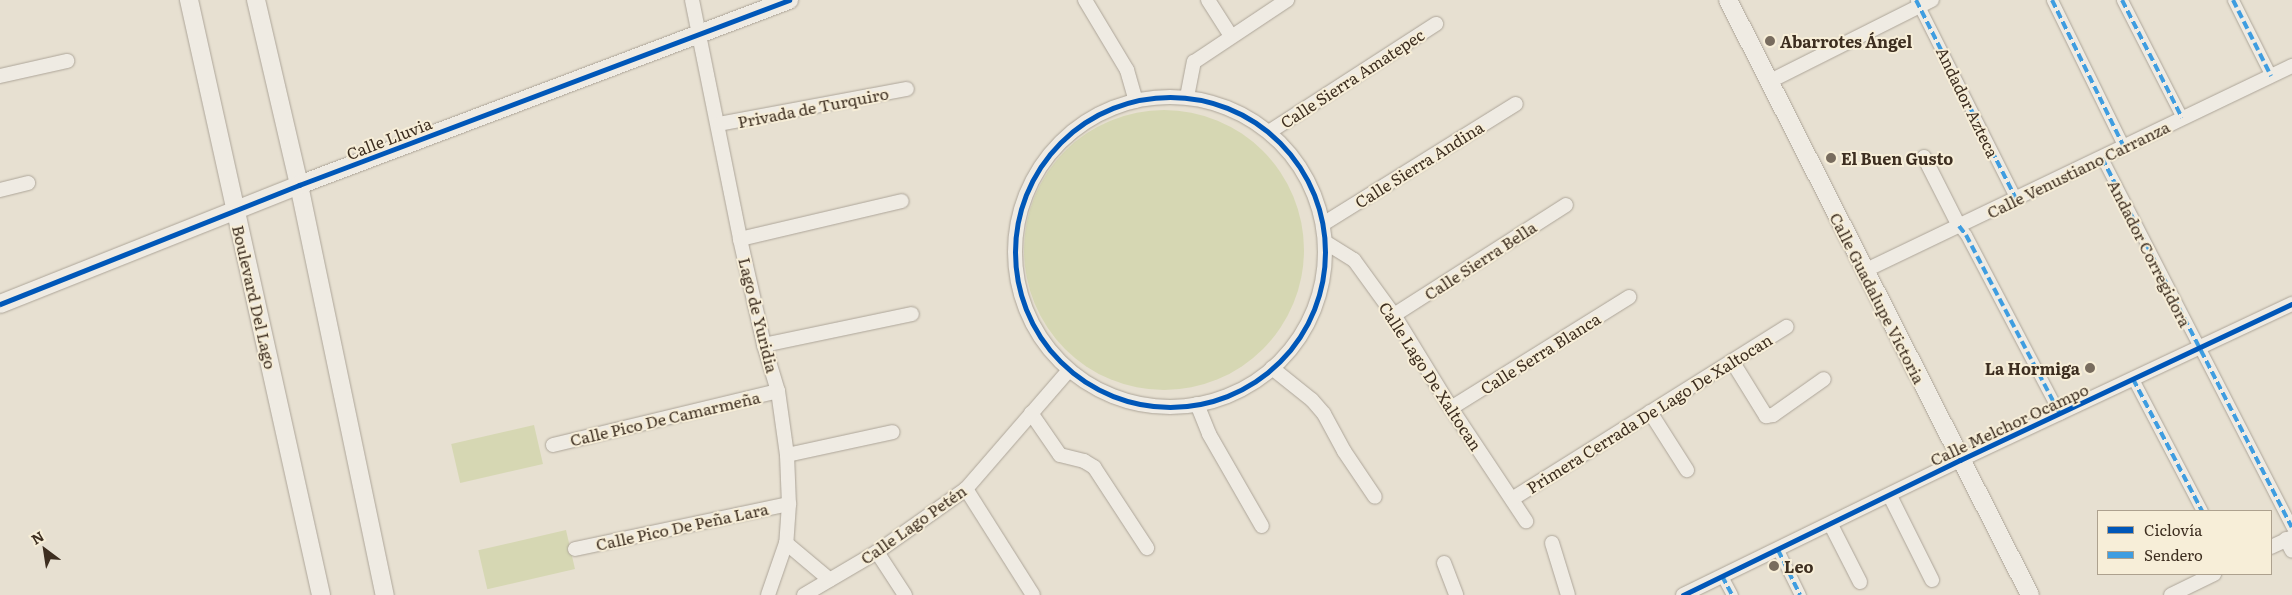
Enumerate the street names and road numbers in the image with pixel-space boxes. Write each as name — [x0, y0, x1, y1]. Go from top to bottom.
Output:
street label: Calle Sierra Amatepec — [1277, 24, 1427, 132]
street label: Andador Azteca — [1933, 44, 2003, 160]
street label: Privada de Turquiro — [736, 83, 890, 131]
street label: Calle Lluvia — [344, 113, 434, 163]
street label: Calle Venustiano Carranza — [1984, 116, 2172, 222]
street label: Calle Sierra Andina — [1351, 117, 1487, 211]
street label: Andador Corregidora — [2104, 176, 2196, 330]
street label: Calle Guadalupe Victoria — [1826, 209, 1930, 387]
street label: Calle Sierra Bella — [1420, 217, 1540, 303]
street label: Boulevard Del Lago — [229, 223, 281, 371]
street label: Lago de Yuridia — [735, 255, 783, 375]
street label: Calle Lago De Xaltocan — [1376, 298, 1486, 454]
street label: Calle Serra Blanca — [1476, 308, 1604, 398]
street label: Primera Cerrada De Lago De Xaltocan — [1523, 329, 1775, 497]
street label: Calle Melchor Ocampo — [1927, 379, 2091, 469]
street label: Calle Pico De Camarmeña — [568, 387, 762, 449]
street label: Calle Lago Petén — [856, 480, 970, 568]
street label: Calle Pico De Peña Lara — [594, 498, 770, 554]

